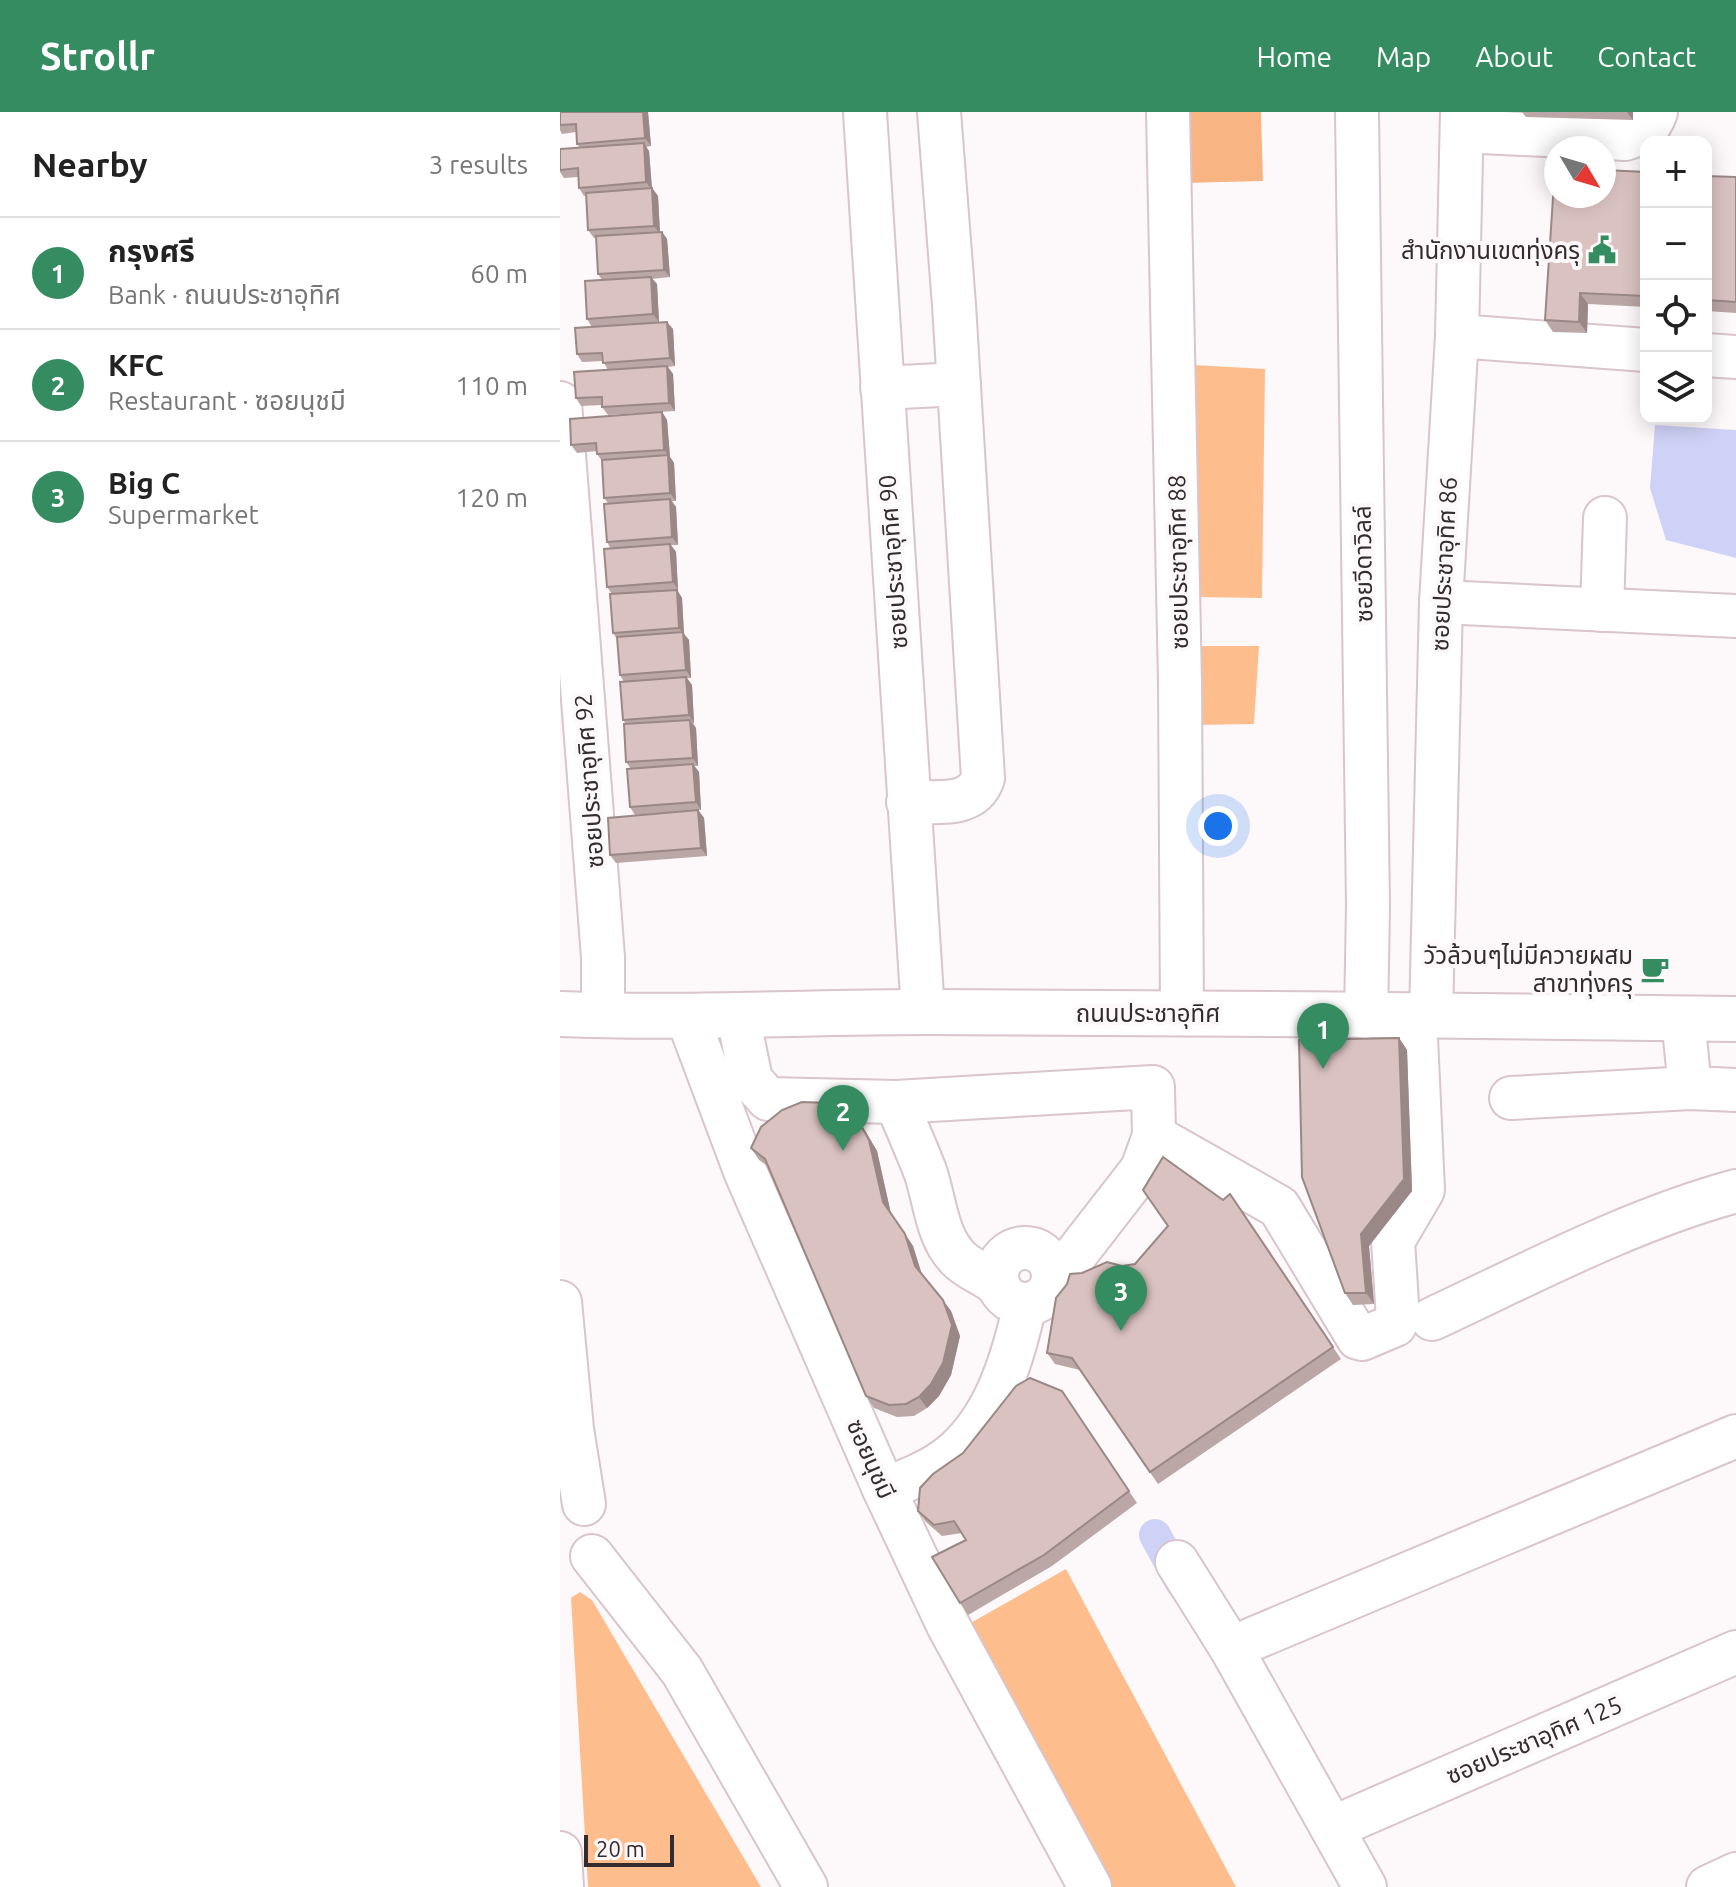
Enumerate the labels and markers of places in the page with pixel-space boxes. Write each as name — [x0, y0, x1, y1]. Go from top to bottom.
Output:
public building icon: สำนักงานเขตทุ่งครุ — [1587, 235, 1617, 265]
place label: สำนักงานเขตทุ่งครุ — [1401, 237, 1580, 266]
place label: วัวล้วนๆไม่มีควายผสม สาขาทุ่งครุ — [1424, 942, 1633, 999]
cafe icon: วัวล้วนๆไม่มีควายผสม สาขาทุ่งครุ — [1640, 954, 1670, 984]
pin: 1 — [1297, 1003, 1349, 1069]
pin: 2 — [817, 1085, 869, 1151]
pin: 3 — [1095, 1265, 1147, 1331]

